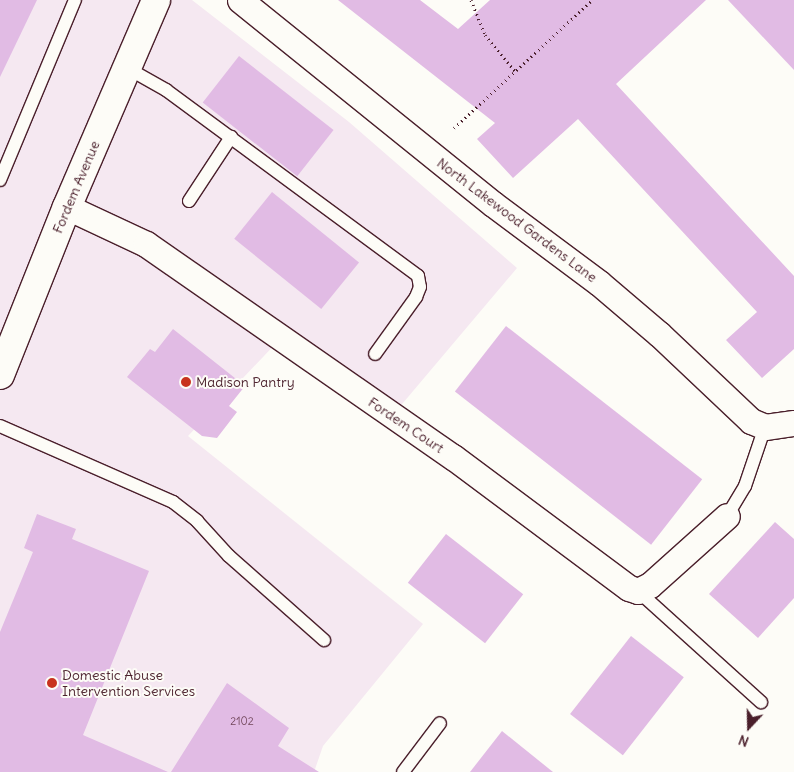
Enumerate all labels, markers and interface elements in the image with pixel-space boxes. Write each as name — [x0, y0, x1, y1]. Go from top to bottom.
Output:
street label: Fordem Avenue — [49, 138, 103, 236]
street label: North Lakewood Gardens Lane — [434, 154, 600, 286]
place label: Madison Pantry — [196, 374, 295, 390]
marker: Madison Pantry — [180, 376, 192, 388]
street label: Fordem Court — [365, 394, 447, 456]
place label: Domestic Abuse Intervention Services — [62, 667, 195, 700]
marker: Domestic Abuse Intervention Services — [46, 677, 58, 689]
north arrow — [724, 702, 774, 752]
house number: 2102 — [230, 714, 254, 728]
text: N — [736, 731, 751, 751]

